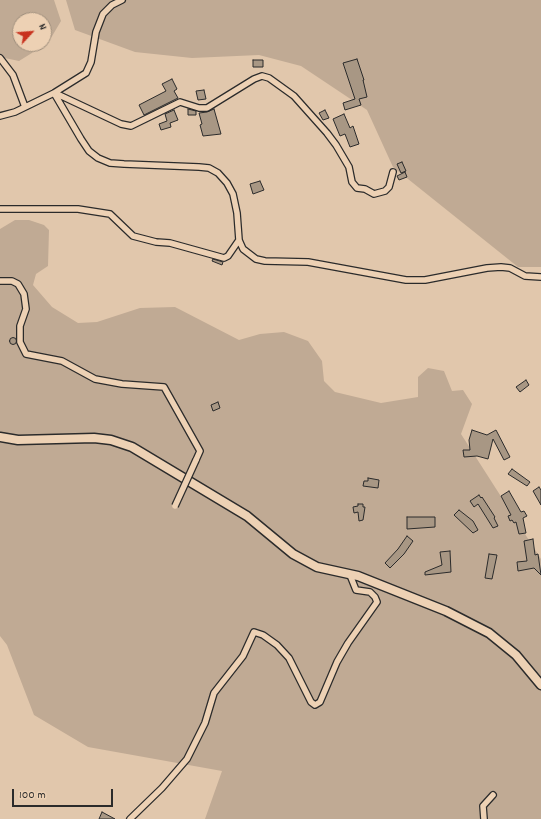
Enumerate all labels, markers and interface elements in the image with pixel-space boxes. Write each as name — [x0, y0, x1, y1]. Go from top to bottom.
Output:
north arrow — [12, 12, 52, 52]
text: N — [34, 21, 50, 33]
scale bar — [14, 781, 115, 807]
text: 100 m — [19, 787, 46, 804]

